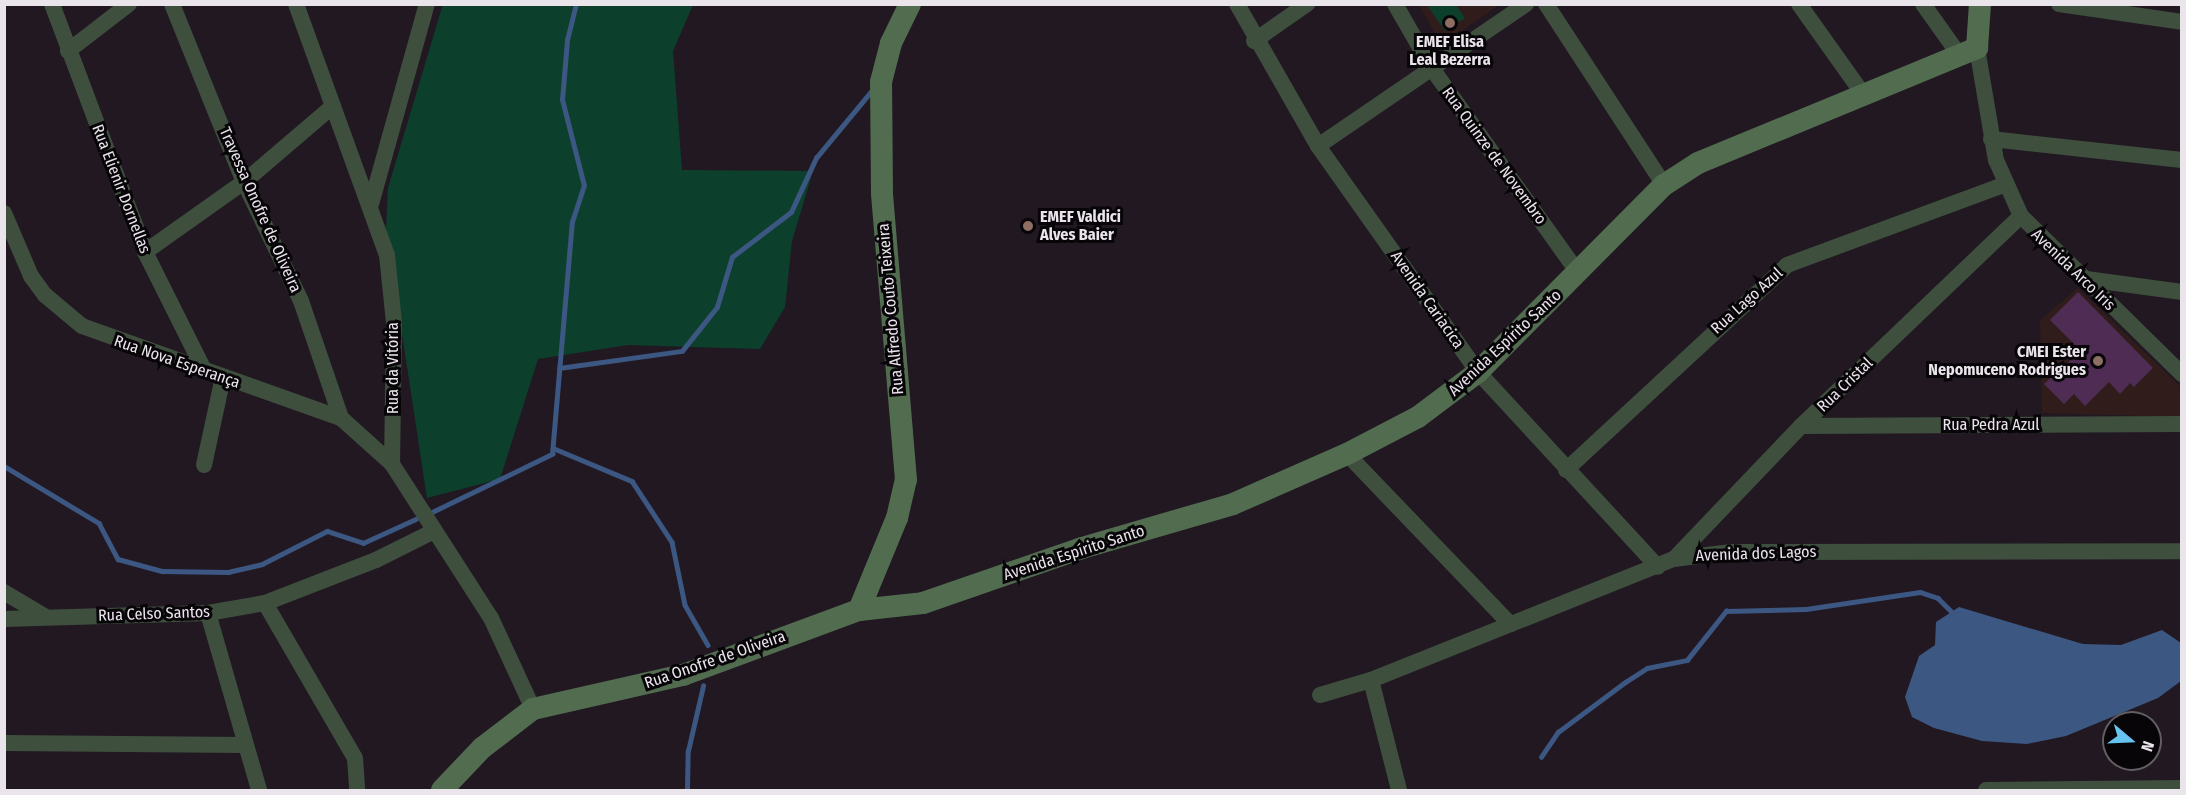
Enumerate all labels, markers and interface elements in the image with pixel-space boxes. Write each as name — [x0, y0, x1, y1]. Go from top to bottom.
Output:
marker: EMEF Elisa Leal Bezerra — [1443, 16, 1457, 30]
place label: EMEF Elisa Leal Bezerra — [1409, 32, 1491, 70]
street label: Rua Quinze de Novembro — [1438, 84, 1550, 228]
street label: Rua Elienir Dornellas — [88, 122, 154, 256]
street label: Travessa Onofre de Oliveira — [215, 125, 305, 295]
place label: EMEF Valdici Alves Baier — [1040, 207, 1121, 245]
marker: EMEF Valdici Alves Baier — [1021, 219, 1035, 233]
street label: Rua Alfredo Couto Teixeira — [874, 223, 908, 395]
street label: Avenida Arco Iris — [2027, 225, 2119, 315]
street label: Avenida Cariacica — [1386, 248, 1468, 352]
street label: Rua Lago Azul — [1707, 264, 1787, 338]
street label: Avenida Espírito Santo — [1445, 286, 1565, 400]
street label: Rua da Vitória — [383, 322, 403, 414]
street label: Rua Nova Esperança — [112, 331, 242, 393]
place label: CMEI Ester Nepomuceno Rodrigues — [1928, 342, 2086, 380]
street label: Rua Cristal — [1813, 354, 1877, 416]
marker: CMEI Ester Nepomuceno Rodrigues — [2091, 354, 2105, 368]
street label: Rua Pedra Azul — [1943, 415, 2039, 435]
street label: Avenida Espírito Santo — [1001, 521, 1147, 585]
street label: Avenida dos Lagos — [1695, 542, 1817, 566]
street label: Rua Celso Santos — [98, 602, 210, 626]
street label: Rua Onofre de Oliveira — [642, 627, 788, 693]
north arrow — [2102, 711, 2162, 771]
text: N — [2137, 739, 2158, 754]

